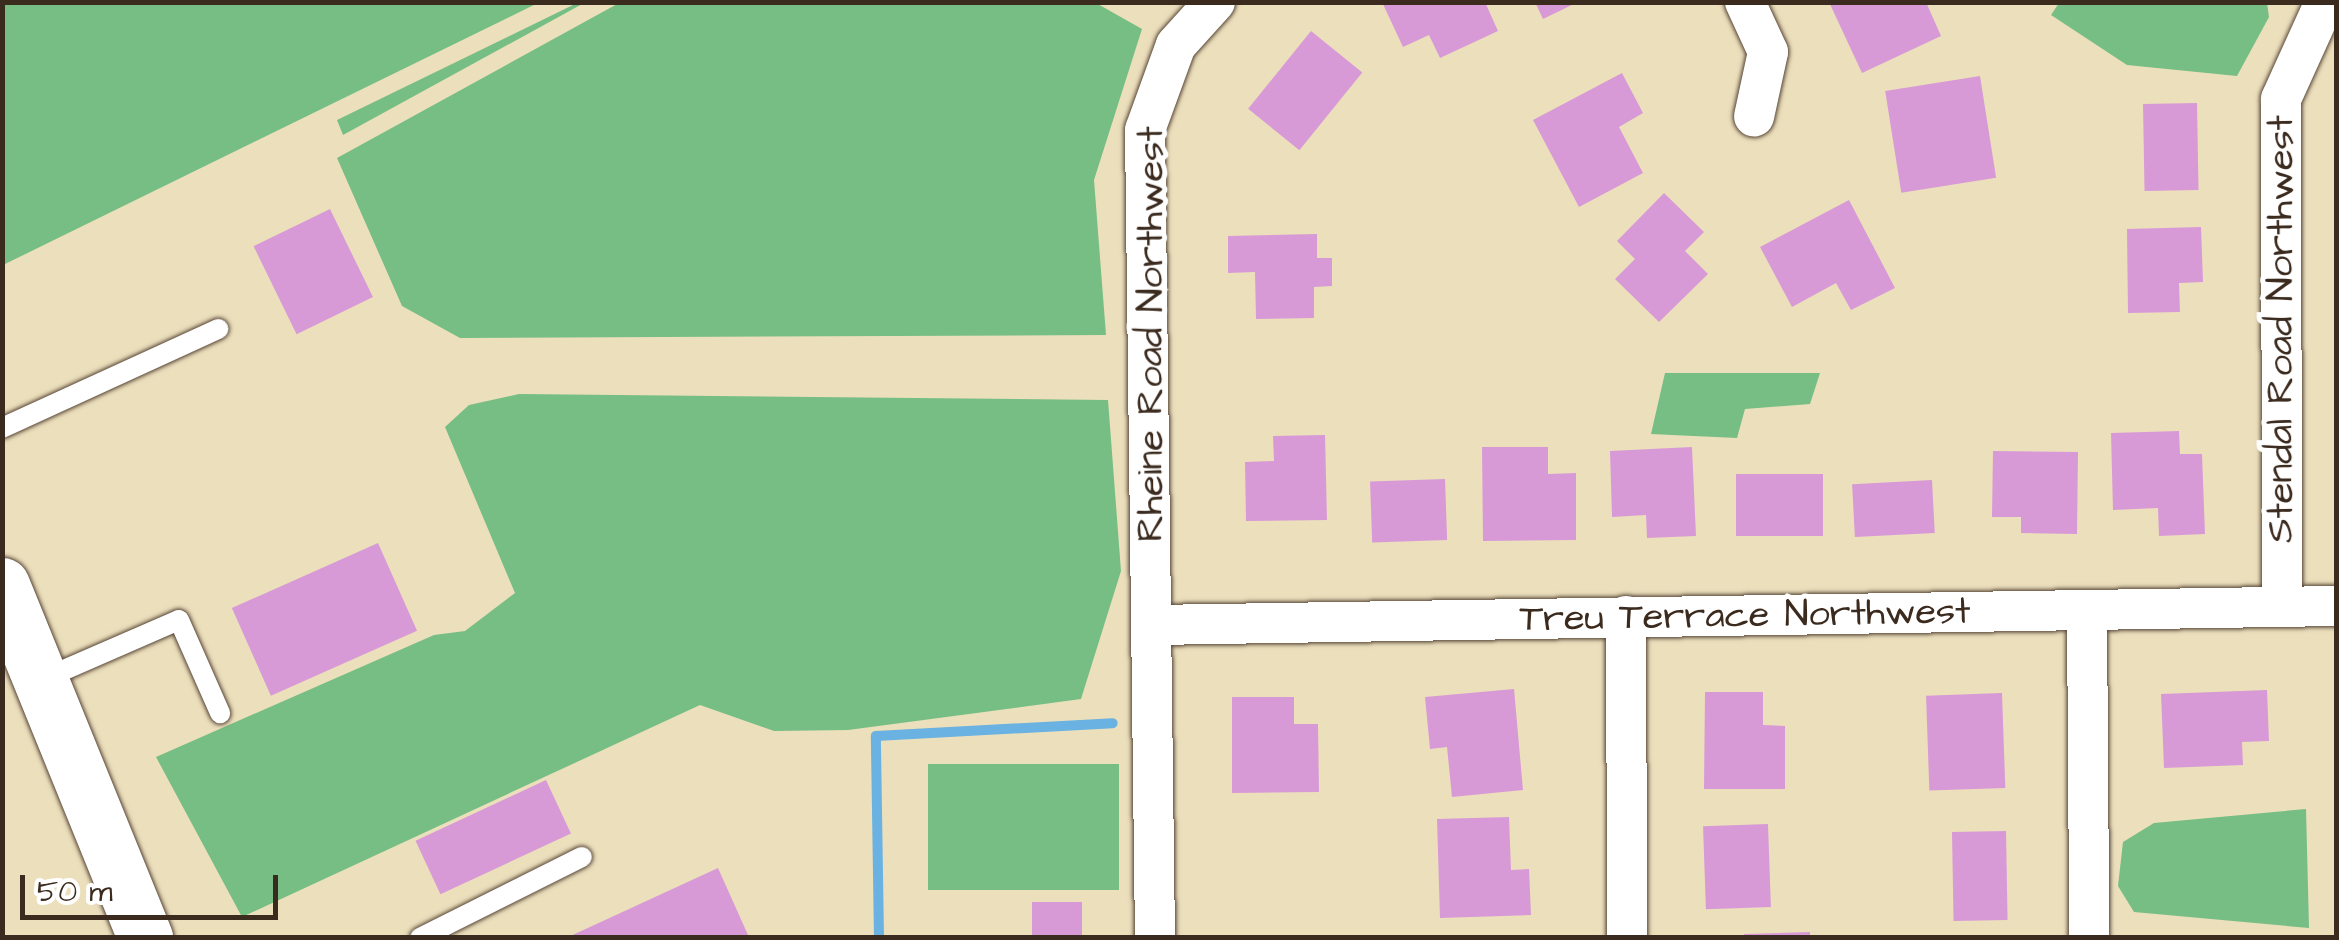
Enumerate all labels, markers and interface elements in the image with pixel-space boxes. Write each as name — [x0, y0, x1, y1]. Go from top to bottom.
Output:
street label: Stendal Road Northwest — [2259, 115, 2305, 543]
street label: Rheine Road Northwest — [1129, 126, 1175, 542]
street label: Treu Terrace Northwest — [1519, 589, 1971, 643]
scale bar — [25, 855, 282, 917]
text: 50 m — [37, 871, 113, 913]

